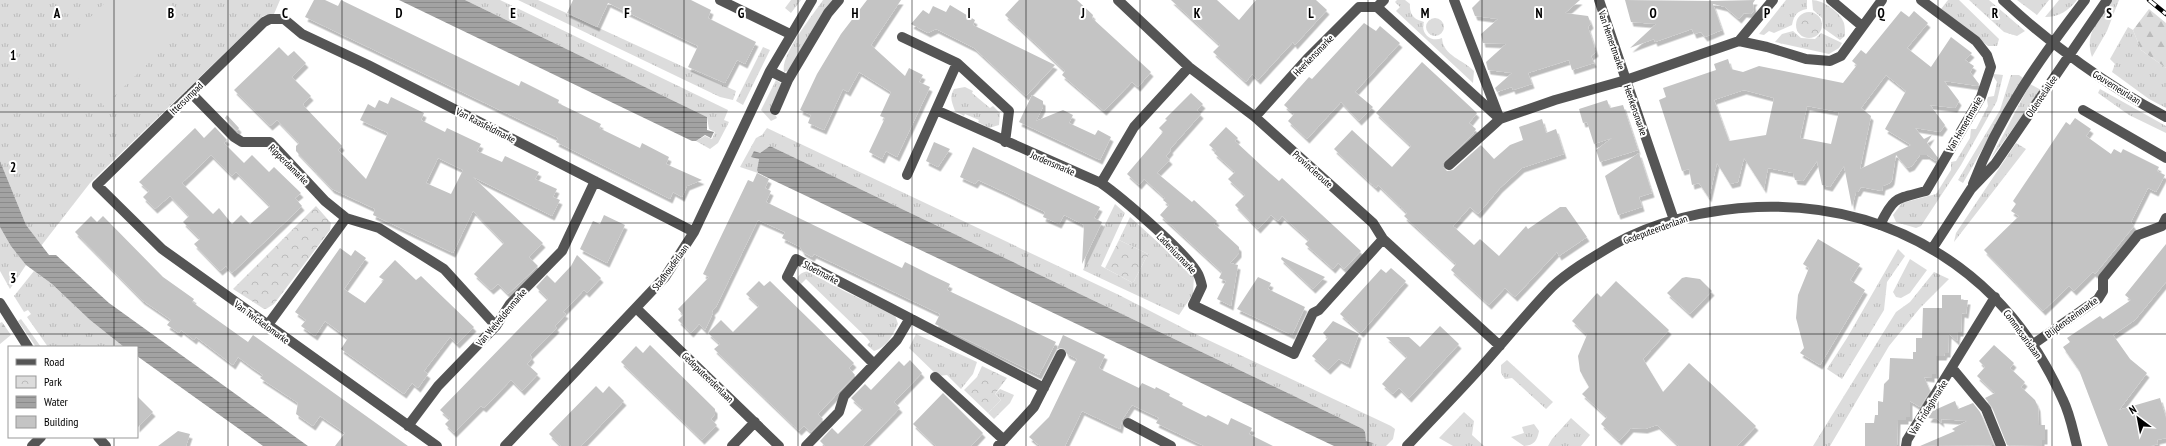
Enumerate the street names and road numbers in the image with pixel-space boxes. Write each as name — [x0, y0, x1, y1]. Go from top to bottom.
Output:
street label: Van Hemertmarke — [1595, 8, 1628, 71]
street label: Heerkensmarke — [1290, 32, 1336, 79]
street label: Gouverneurlaan — [2090, 67, 2143, 107]
street label: Oldeneelallee — [2023, 73, 2060, 120]
street label: Ittersumpad — [167, 79, 206, 117]
street label: Heerkensmarke — [1621, 83, 1650, 137]
street label: Van Hemertmarke — [1943, 94, 1985, 155]
street label: Van Raasfeldmarke — [453, 104, 518, 146]
street label: Ripperdamarke — [266, 141, 312, 187]
street label: Jordensmarke — [1028, 148, 1077, 179]
street label: Provincieroute — [1290, 148, 1335, 191]
street label: Gedeputeerdenlaan — [1621, 212, 1689, 247]
street label: Ladeniusmarke — [1154, 230, 1199, 277]
street label: Stadhouderlaan — [649, 241, 692, 293]
street label: Sloetmarke — [801, 258, 841, 287]
street label: Van Welveldenmarke — [473, 286, 529, 350]
street label: Blijdensteinmarke — [2042, 294, 2100, 341]
street label: Van Twickelomarke — [231, 297, 292, 347]
street label: Commissarislaan — [2000, 307, 2045, 361]
street label: Gedeputeerdenlaan — [679, 349, 736, 405]
street label: Van Fridaghmarke — [1906, 378, 1950, 438]

